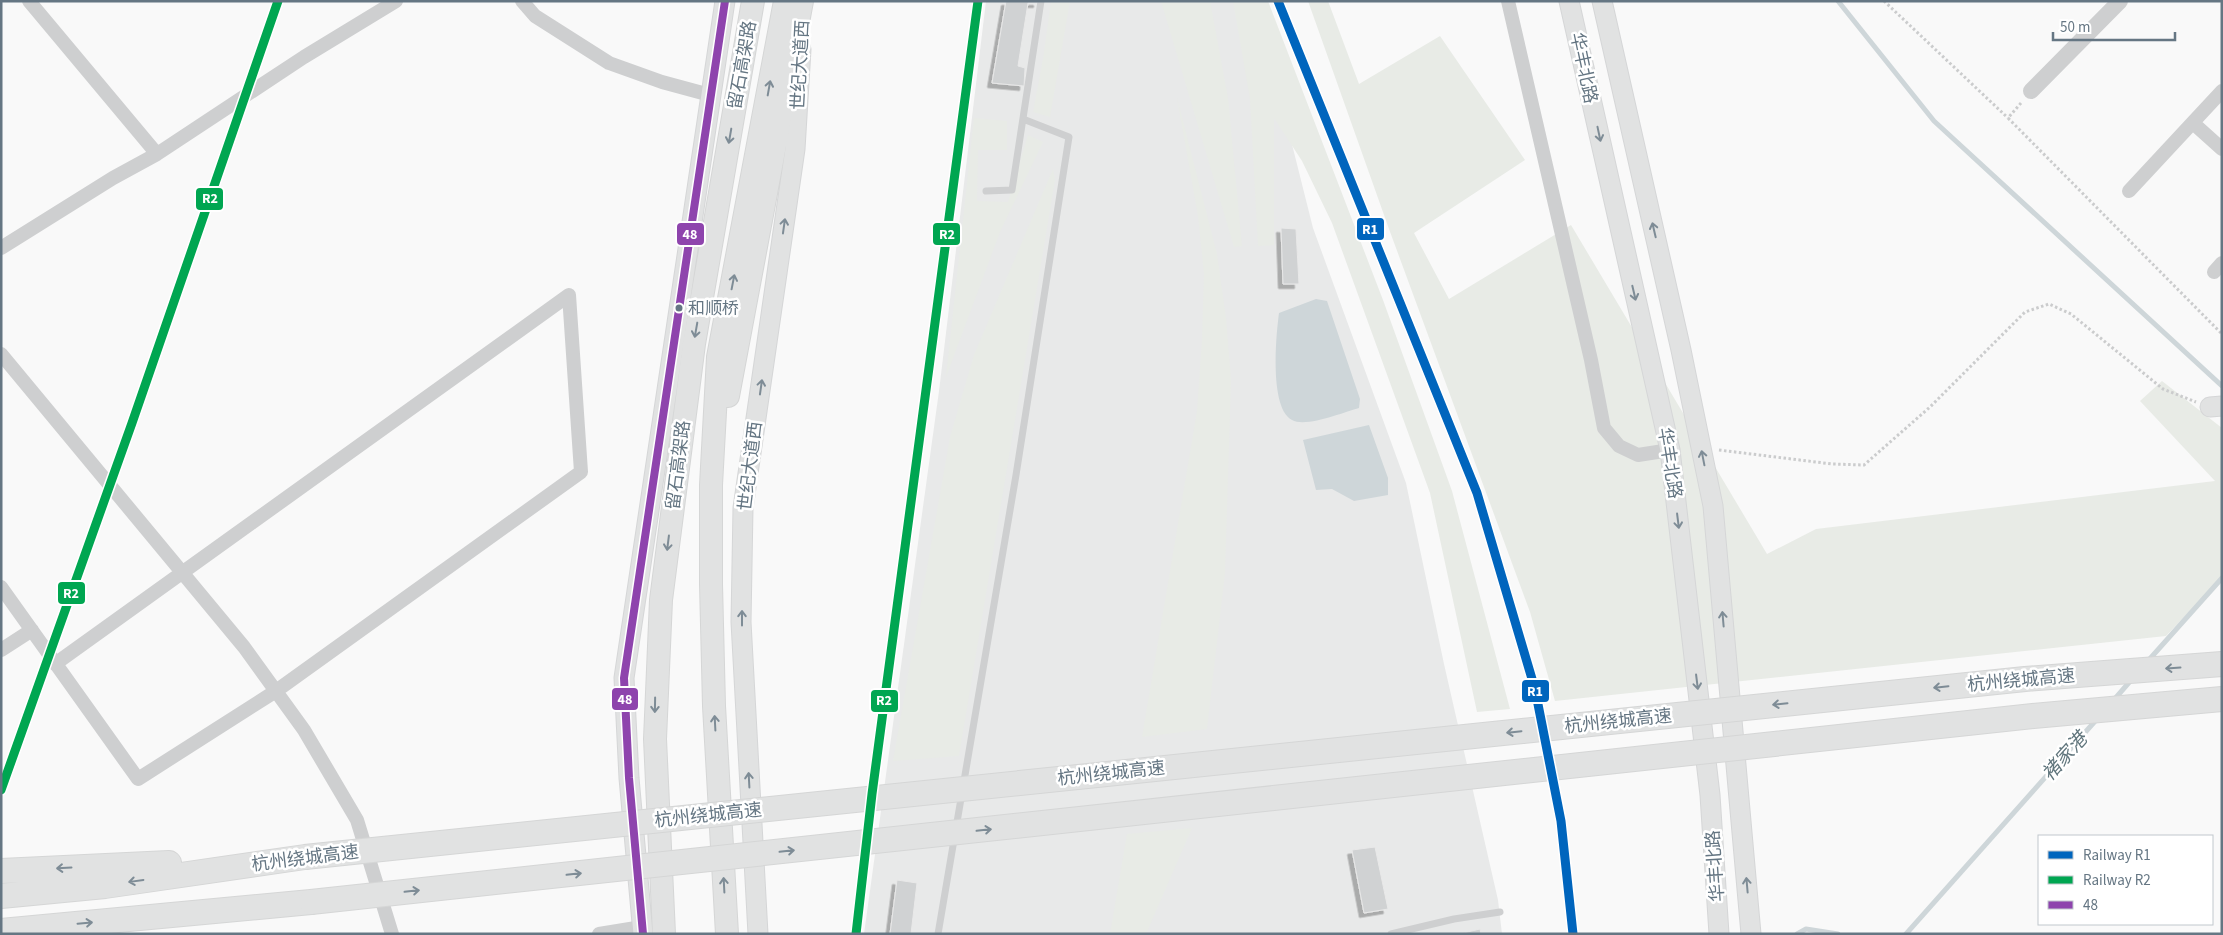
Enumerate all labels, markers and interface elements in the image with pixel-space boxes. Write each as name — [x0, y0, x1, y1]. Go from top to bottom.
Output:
scale bar — [2053, 10, 2176, 42]
text: 50 m — [2060, 17, 2090, 38]
street label: 留石高架路 — [722, 19, 763, 112]
street label: 世纪大道西 — [786, 19, 815, 111]
street label: 华丰北路 — [1564, 30, 1603, 106]
one-way arrow — [765, 80, 775, 96]
one-way arrow — [1595, 126, 1604, 142]
one-way arrow — [724, 127, 734, 143]
line badge: R2 — [195, 187, 224, 211]
text: R2 — [202, 189, 218, 209]
line badge: R1 — [1356, 217, 1385, 241]
one-way arrow — [779, 218, 789, 234]
text: R1 — [1362, 220, 1378, 240]
line badge: 48 — [676, 222, 705, 246]
line badge: R2 — [932, 222, 961, 246]
one-way arrow — [1649, 223, 1658, 239]
text: 48 — [683, 225, 697, 245]
text: R2 — [939, 225, 955, 245]
one-way arrow — [728, 274, 738, 290]
one-way arrow — [1630, 284, 1639, 300]
place label: 和顺桥 — [688, 297, 739, 321]
marker: 和顺桥 — [674, 303, 684, 313]
one-way arrow — [691, 322, 701, 338]
one-way arrow — [756, 379, 766, 395]
street label: 留石高架路 — [661, 419, 696, 511]
street label: 世纪大道西 — [733, 420, 768, 512]
street label: 华丰北路 — [1652, 426, 1687, 501]
one-way arrow — [1698, 450, 1707, 466]
one-way arrow — [1673, 513, 1683, 529]
one-way arrow — [663, 535, 673, 551]
line badge: R2 — [57, 581, 86, 605]
text: R2 — [63, 584, 79, 604]
one-way arrow — [737, 610, 747, 626]
one-way arrow — [1718, 611, 1728, 627]
street label: 杭州绕城高速 — [1966, 663, 2076, 698]
one-way arrow — [2165, 663, 2181, 673]
one-way arrow — [1692, 674, 1702, 690]
line badge: R1 — [1521, 679, 1550, 703]
text: R1 — [1527, 682, 1543, 702]
one-way arrow — [1934, 683, 1950, 692]
line badge: 48 — [611, 687, 639, 711]
line badge: R2 — [870, 689, 899, 713]
text: 48 — [618, 690, 632, 710]
text: R2 — [876, 691, 892, 711]
one-way arrow — [650, 696, 660, 713]
one-way arrow — [1772, 699, 1788, 709]
street label: 杭州绕城高速 — [1563, 703, 1673, 740]
one-way arrow — [710, 715, 719, 731]
water label: 褚家港 — [2036, 725, 2096, 787]
one-way arrow — [1506, 727, 1522, 737]
street label: 杭州绕城高速 — [1056, 755, 1166, 792]
one-way arrow — [745, 773, 754, 789]
street label: 杭州绕城高速 — [653, 797, 763, 834]
one-way arrow — [975, 825, 991, 834]
street label: 华丰北路 — [1701, 829, 1730, 903]
legend — [2038, 835, 2213, 925]
street label: 杭州绕城高速 — [250, 840, 360, 877]
text: Railway R1 — [2083, 845, 2151, 866]
one-way arrow — [779, 846, 795, 856]
one-way arrow — [56, 863, 72, 872]
one-way arrow — [565, 869, 581, 879]
text: Railway R2 — [2083, 870, 2151, 891]
one-way arrow — [128, 877, 144, 887]
one-way arrow — [720, 877, 729, 893]
one-way arrow — [1743, 877, 1752, 893]
one-way arrow — [404, 886, 420, 896]
text: 48 — [2083, 895, 2098, 916]
one-way arrow — [76, 918, 92, 928]

